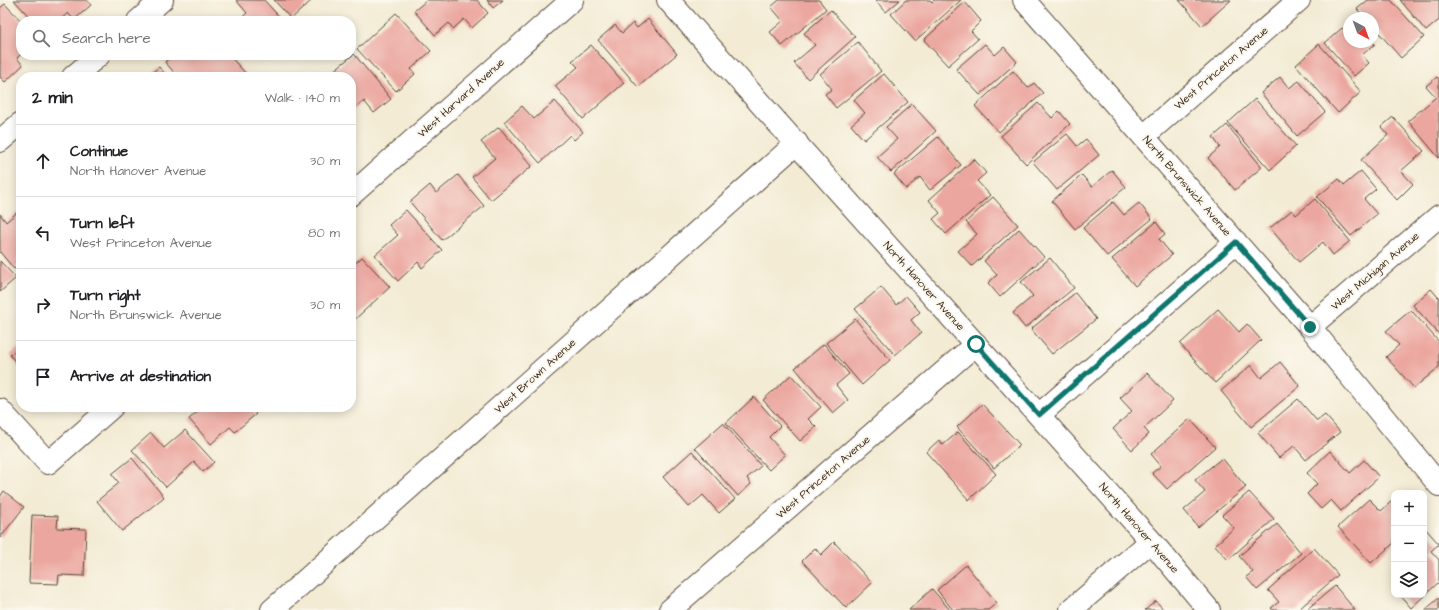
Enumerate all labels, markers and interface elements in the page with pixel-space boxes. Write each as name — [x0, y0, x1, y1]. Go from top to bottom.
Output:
north arrow — [1343, 12, 1379, 48]
search box — [16, 16, 356, 60]
street label: West Princeton Avenue — [1171, 23, 1271, 113]
icon: search — [30, 27, 52, 49]
text: Search here — [62, 28, 151, 49]
street label: West Harvard Avenue — [414, 55, 508, 141]
text: 2 min — [32, 86, 73, 110]
text: Walk · 140 m — [265, 89, 340, 107]
street label: North Brunswick Avenue — [1139, 133, 1235, 239]
text: Continue — [70, 141, 128, 162]
icon: ahead — [32, 150, 54, 172]
text: 30 m — [310, 152, 340, 170]
text: North Hanover Avenue — [70, 162, 206, 180]
text: Turn left — [70, 213, 134, 234]
icon: left — [32, 222, 54, 244]
text: 80 m — [308, 224, 340, 242]
street label: West Michigan Avenue — [1328, 228, 1423, 314]
text: West Princeton Avenue — [70, 234, 212, 252]
street label: North Hanover Avenue — [880, 238, 968, 334]
text: Turn right — [70, 285, 141, 306]
icon: right — [32, 294, 54, 316]
text: 30 m — [310, 296, 340, 314]
text: North Brunswick Avenue — [70, 306, 222, 324]
route end — [1301, 318, 1319, 336]
street label: West Brown Avenue — [491, 335, 579, 417]
route start — [967, 335, 985, 353]
icon: arrive — [32, 366, 54, 388]
text: Arrive at destination — [70, 366, 211, 387]
street label: West Princeton Avenue — [773, 432, 873, 522]
street label: North Hanover Avenue — [1096, 480, 1183, 576]
map controls — [1391, 490, 1427, 598]
button: + — [1391, 490, 1427, 526]
button: − — [1391, 526, 1427, 562]
button: layers — [1391, 562, 1427, 598]

